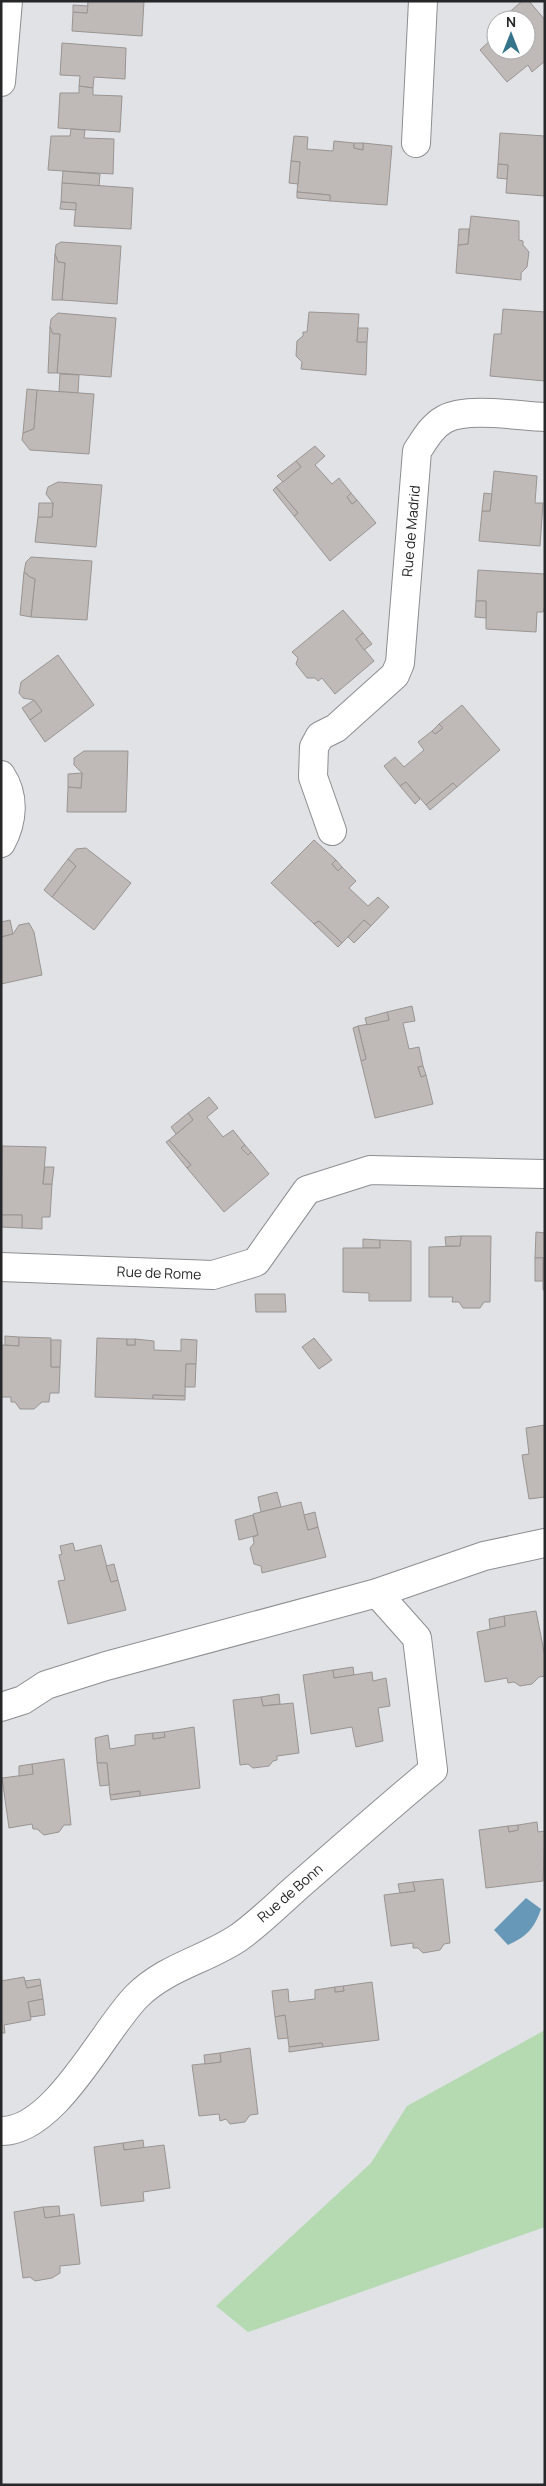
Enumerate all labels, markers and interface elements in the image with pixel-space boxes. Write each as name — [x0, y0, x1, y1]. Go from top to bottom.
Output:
north arrow — [486, 10, 536, 60]
text: N — [506, 12, 516, 31]
street label: Rue de Madrid — [397, 484, 424, 578]
street label: Rue de Rome — [116, 1262, 202, 1283]
street label: Rue de Bonn — [253, 1859, 326, 1926]

